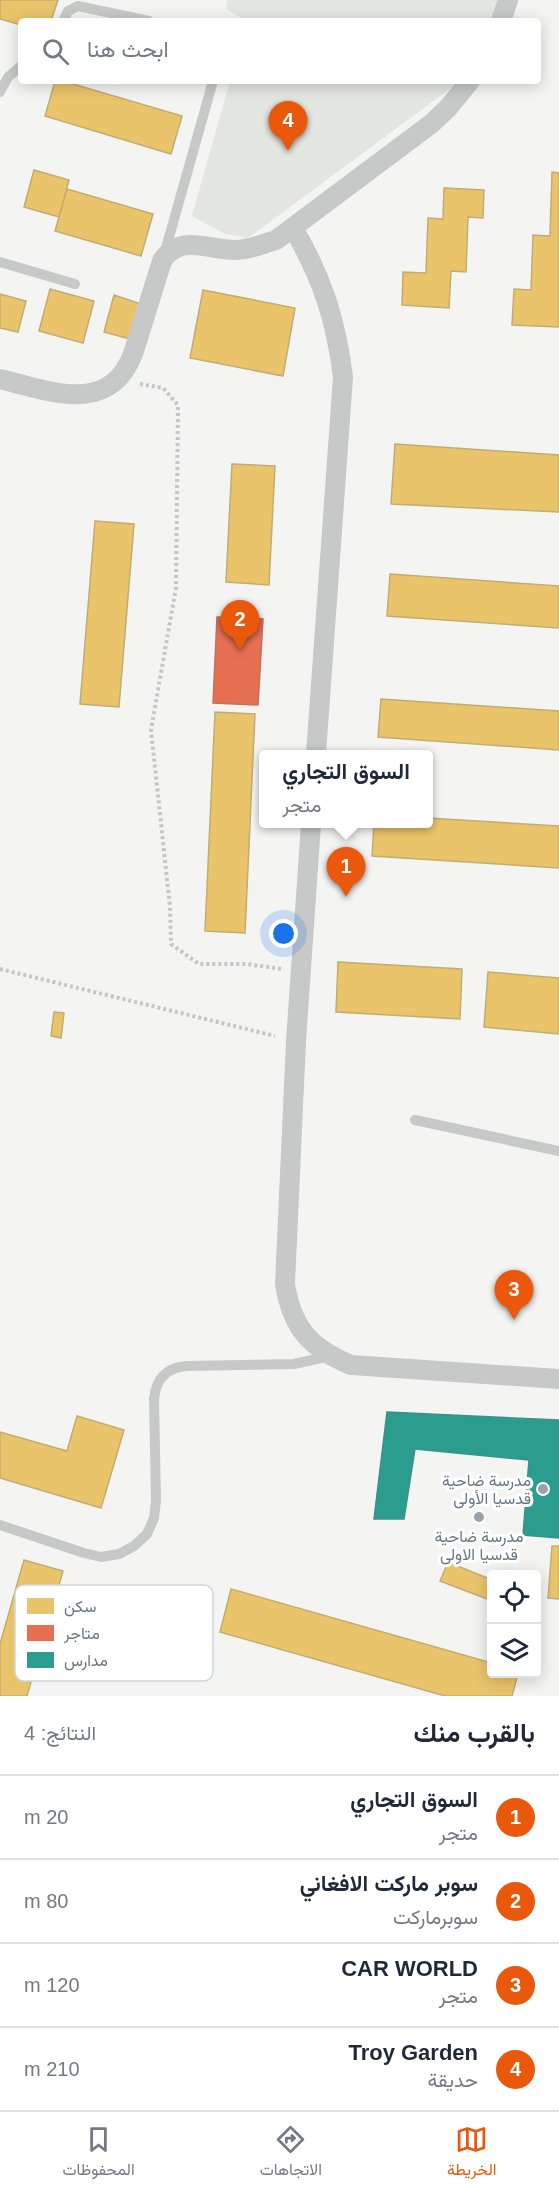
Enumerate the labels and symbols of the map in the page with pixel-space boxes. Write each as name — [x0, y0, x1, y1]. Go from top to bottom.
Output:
pin: 4 — [268, 102, 308, 151]
pin: 2 — [220, 600, 260, 650]
pin: 1 — [326, 848, 366, 897]
your location — [269, 919, 298, 948]
pin: 3 — [494, 1270, 534, 1320]
place label: مدرسة ضاحية قدسيا الأولى — [442, 1472, 531, 1509]
marker: مدرسة ضاحية قدسيا الأولى — [536, 1482, 550, 1496]
marker: مدرسة ضاحية قدسيا الاولى — [472, 1510, 486, 1524]
place label: مدرسة ضاحية قدسيا الاولى — [434, 1528, 524, 1565]
legend — [15, 1585, 213, 1681]
text: سكن — [64, 1598, 96, 1617]
text: متاجر — [63, 1625, 100, 1644]
text: مدارس — [64, 1652, 108, 1671]

